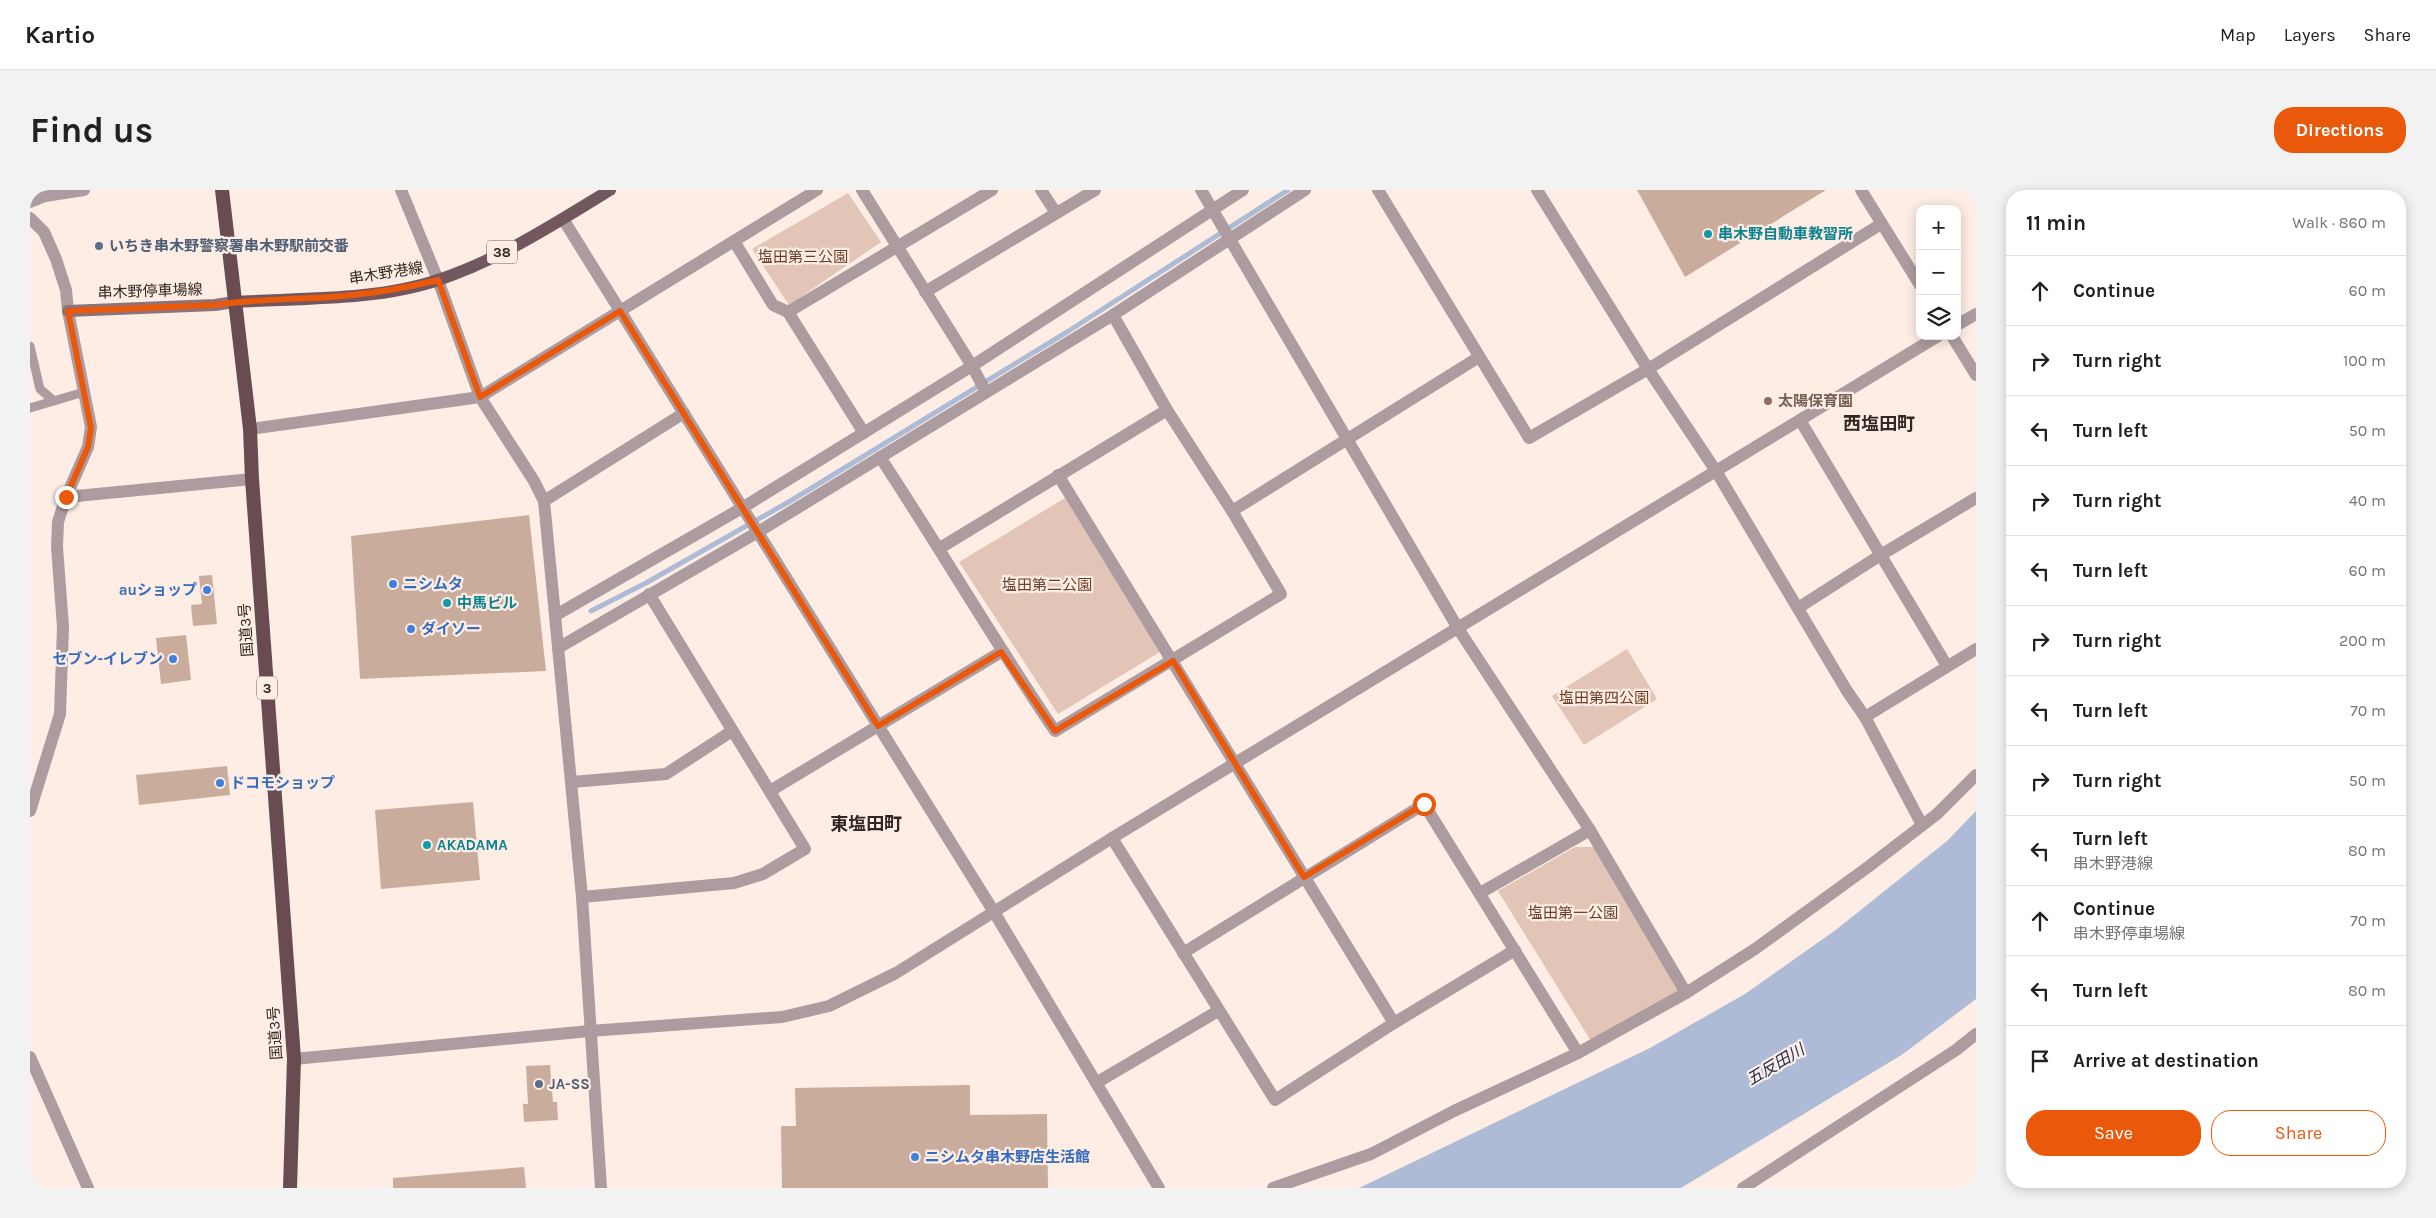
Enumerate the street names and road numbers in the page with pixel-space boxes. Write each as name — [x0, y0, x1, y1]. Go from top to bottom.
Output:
road number: 38 — [487, 241, 517, 264]
street label: 串木野港線 — [348, 258, 424, 288]
street label: 串木野停車場線 — [97, 280, 203, 302]
street label: 国道3号 — [235, 603, 257, 657]
road number: 3 — [257, 676, 277, 699]
street label: 国道3号 — [264, 1006, 286, 1060]

